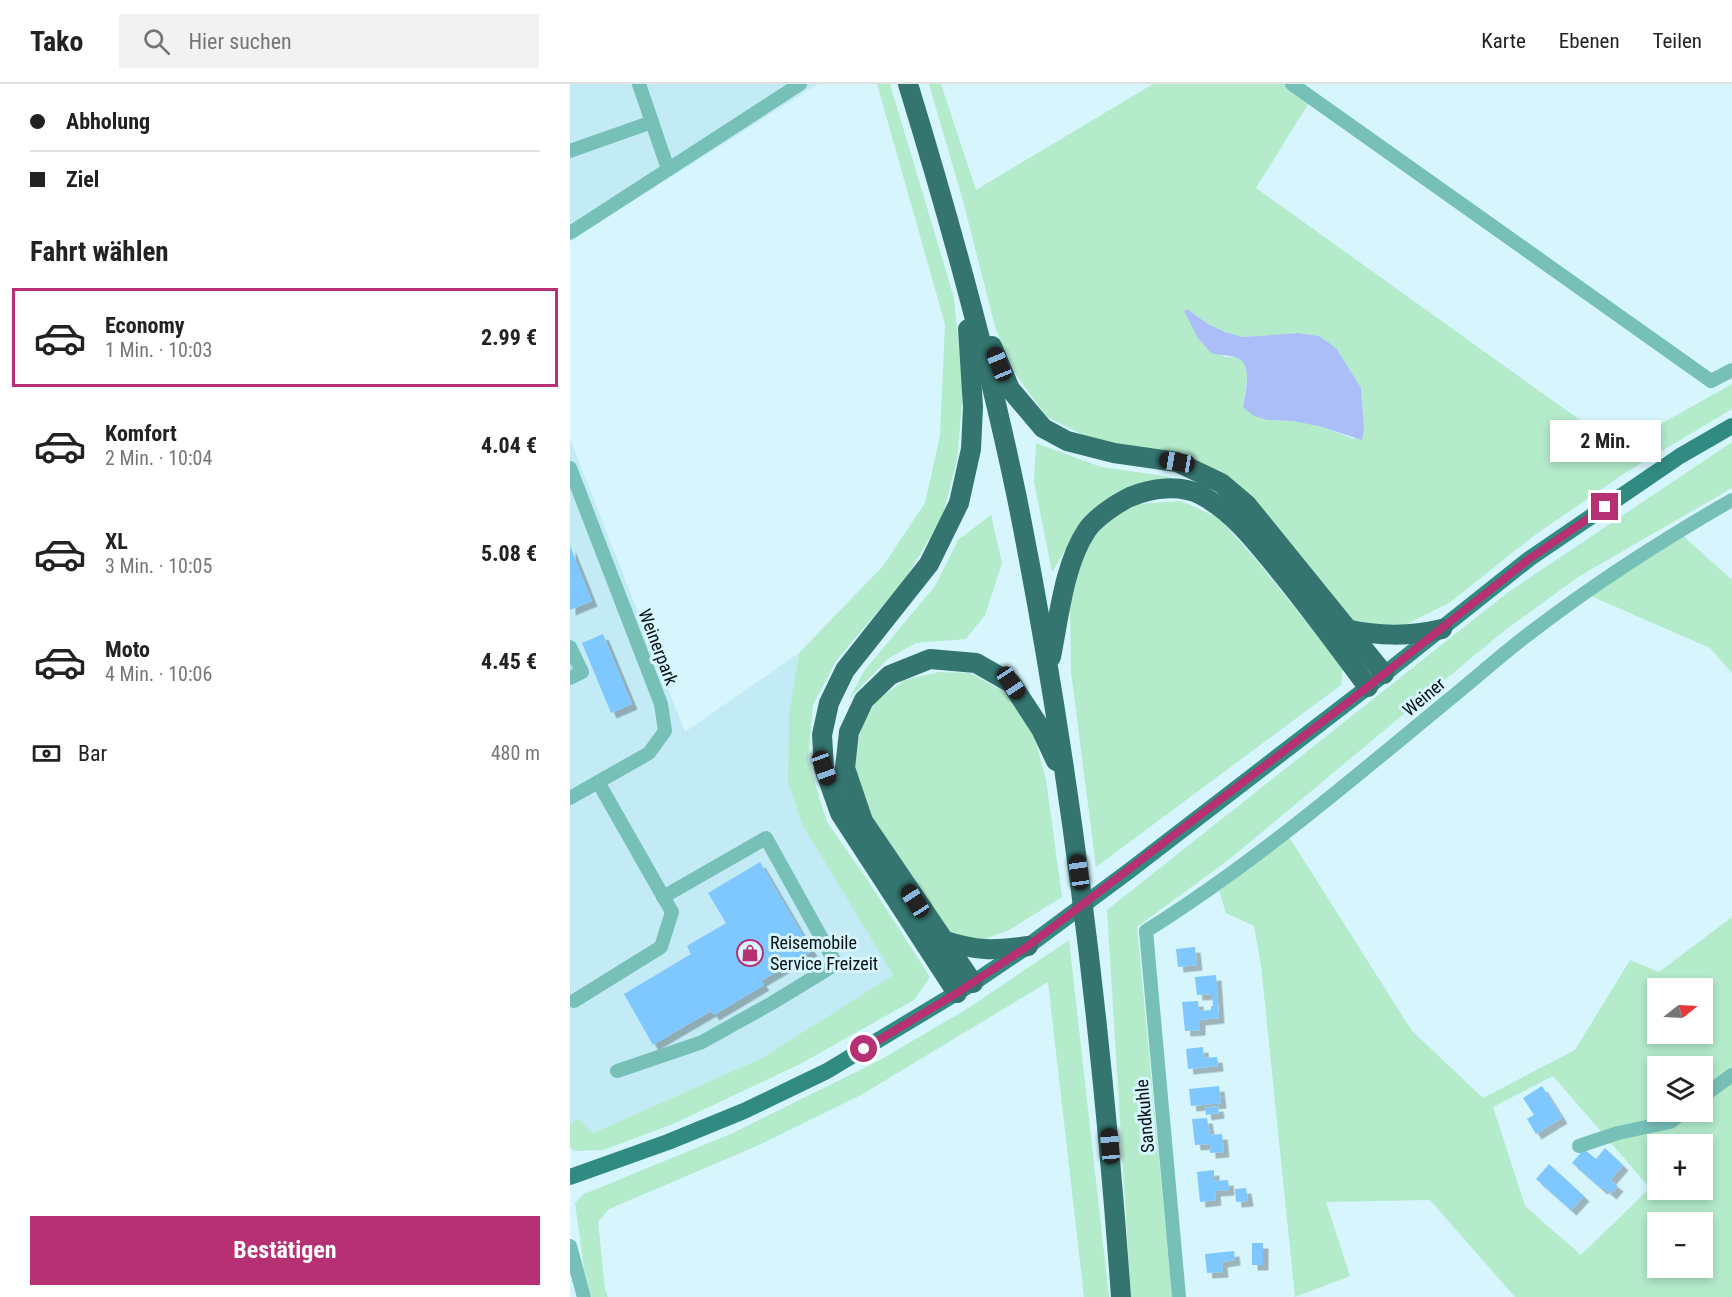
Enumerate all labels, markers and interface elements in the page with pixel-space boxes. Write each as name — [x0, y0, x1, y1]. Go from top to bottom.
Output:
search box — [119, 14, 539, 68]
text: Tako — [30, 25, 83, 58]
icon: search — [140, 25, 173, 58]
text: Hier suchen — [188, 29, 292, 54]
text: Karte — [1481, 29, 1526, 53]
text: Ebenen — [1559, 29, 1620, 53]
text: Teilen — [1653, 29, 1702, 53]
text: Abholung — [66, 109, 150, 134]
text: Ziel — [66, 167, 99, 192]
text: Fahrt wählen — [30, 236, 169, 268]
icon: car — [33, 311, 87, 365]
text: Economy — [105, 313, 185, 338]
text: 2.99 € — [481, 325, 537, 350]
text: 1 Min. · 10:03 — [105, 338, 212, 362]
car — [984, 344, 1014, 384]
icon: car — [33, 419, 87, 473]
callout: 2 Min. — [1550, 420, 1660, 462]
text: Komfort — [105, 421, 177, 446]
text: 2 Min. — [1580, 429, 1631, 453]
text: 4.04 € — [481, 433, 537, 458]
text: 2 Min. · 10:04 — [105, 446, 212, 470]
car — [1158, 450, 1196, 474]
route end — [1591, 493, 1618, 520]
icon: car — [33, 527, 87, 581]
text: XL — [105, 529, 128, 554]
text: 5.08 € — [481, 541, 537, 566]
text: 3 Min. · 10:05 — [105, 554, 212, 578]
street label: Weinerpark — [634, 606, 683, 688]
icon: car — [33, 635, 87, 689]
text: Moto — [105, 637, 150, 662]
text: 4.45 € — [481, 649, 537, 674]
text: 4 Min. · 10:06 — [105, 662, 212, 686]
car — [993, 663, 1029, 703]
street label: Weiner — [1398, 673, 1449, 720]
icon: cash — [30, 737, 63, 770]
text: Bar — [78, 741, 107, 766]
text: 480 m — [491, 741, 540, 765]
car — [809, 748, 839, 788]
car — [1068, 853, 1090, 891]
car — [898, 881, 932, 921]
place label: Reisemobile Service Freizeit — [770, 932, 878, 974]
shop icon: Reisemobile Service Freizeit — [735, 938, 765, 968]
north arrow — [1647, 978, 1713, 1044]
map controls — [1647, 978, 1713, 1278]
route start — [850, 1035, 877, 1062]
button: layers — [1647, 1056, 1713, 1122]
street label: Sandkuhle — [1131, 1078, 1158, 1154]
car — [1099, 1127, 1121, 1165]
button: + — [1647, 1134, 1713, 1200]
button: − — [1647, 1212, 1713, 1278]
button: Bestätigen — [30, 1216, 540, 1285]

